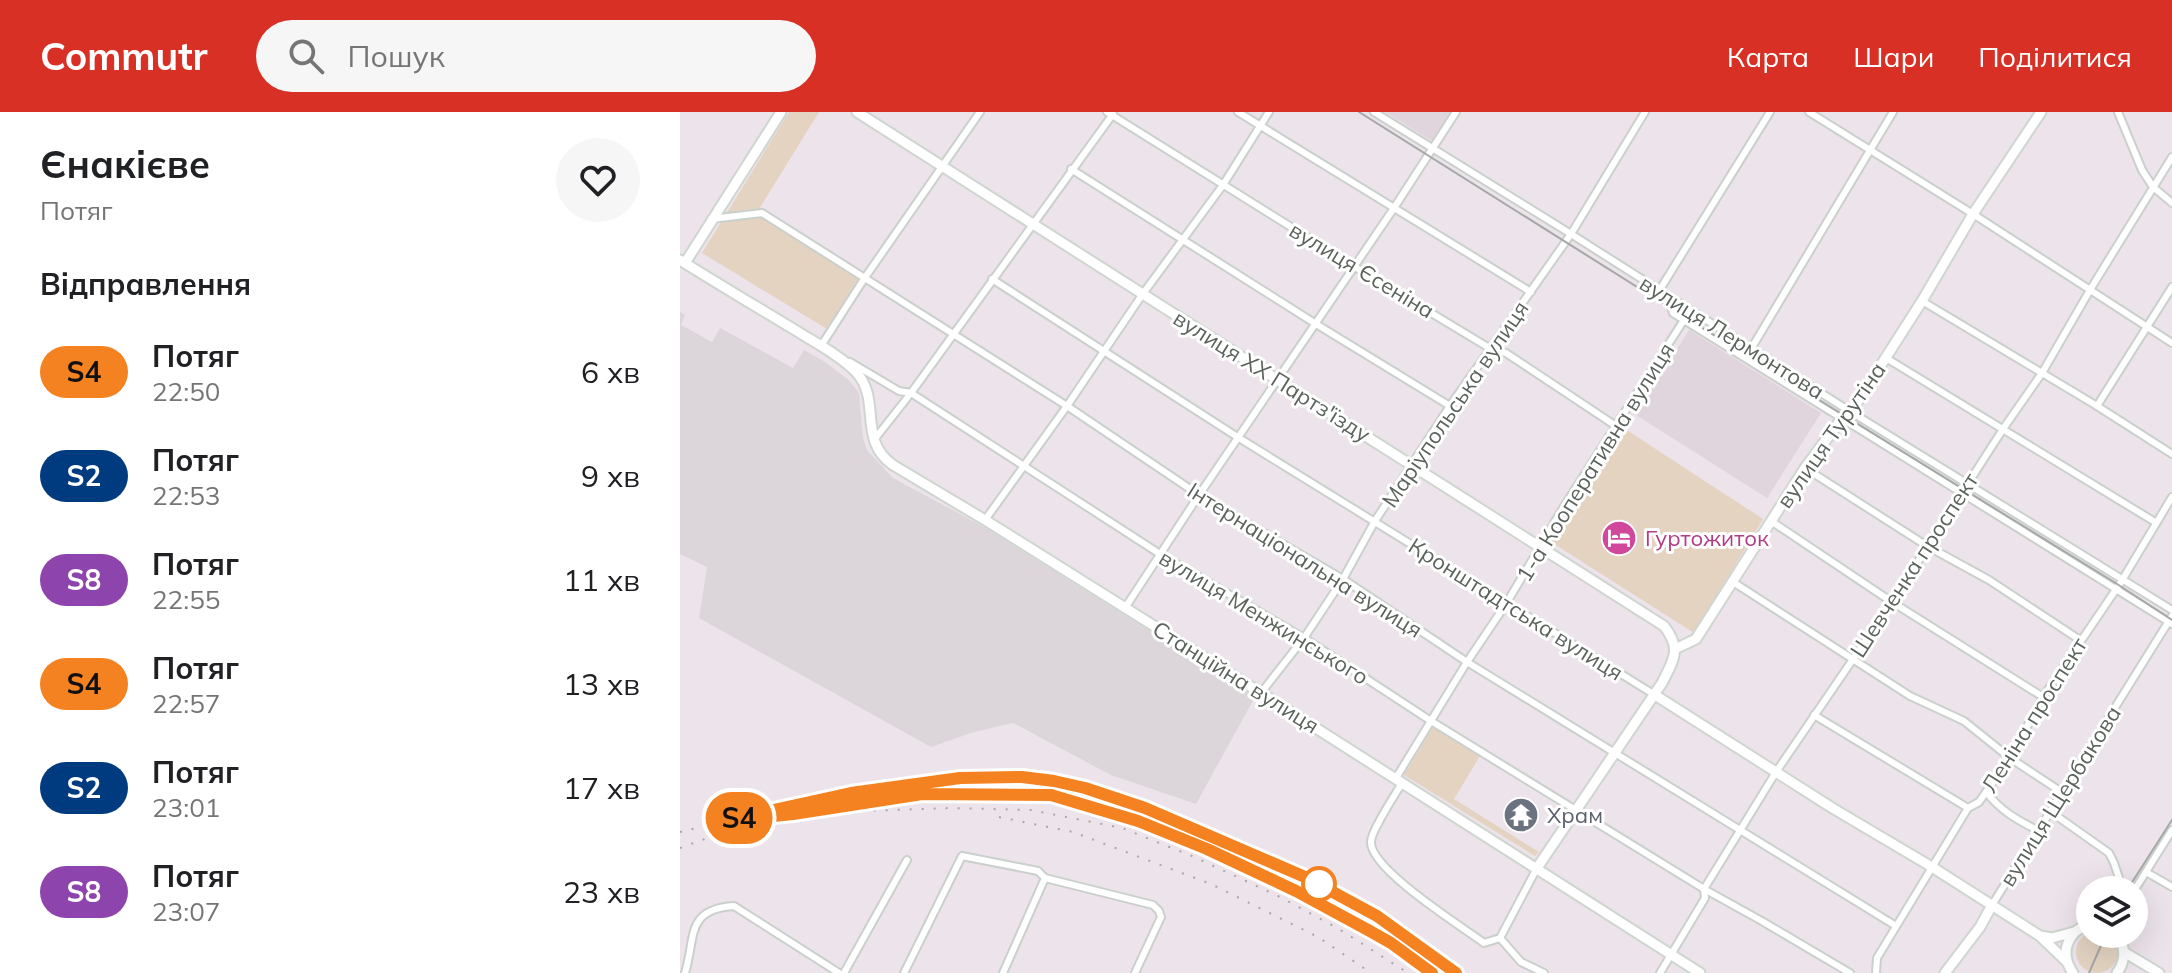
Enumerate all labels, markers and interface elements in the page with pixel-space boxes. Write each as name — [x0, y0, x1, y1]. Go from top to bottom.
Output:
search box — [256, 20, 816, 92]
text: Commutr — [40, 32, 208, 80]
icon: search — [284, 34, 328, 78]
text: Пошук — [348, 37, 445, 75]
text: Карта — [1727, 39, 1809, 74]
text: Шари — [1853, 39, 1934, 74]
text: Поділитися — [1978, 39, 2132, 74]
button: heart — [556, 138, 640, 222]
text: Єнакієве — [40, 140, 210, 188]
text: Потяг — [40, 194, 113, 227]
street label: вулиця Єсеніна — [1284, 216, 1440, 324]
text: Відправлення — [40, 265, 251, 303]
street label: вулиця Лермонтова — [1635, 269, 1829, 405]
street label: Маріупольська вулиця — [1375, 295, 1535, 513]
street label: вулиця XX Партз'їзду — [1168, 304, 1376, 448]
text: Потяг — [152, 337, 239, 375]
street label: 1-а Кооперативна вулиця — [1510, 337, 1680, 587]
text: 6 хв — [581, 353, 640, 391]
text: S4 — [67, 354, 101, 389]
street label: вулиця Турутіна — [1770, 357, 1892, 513]
text: 22:50 — [152, 375, 220, 408]
text: Потяг — [152, 441, 239, 479]
text: 9 хв — [581, 457, 640, 495]
text: S2 — [67, 458, 101, 493]
street label: Шевченка проспект — [1844, 467, 1984, 663]
street label: Інтернаціональна вулиця — [1182, 476, 1428, 644]
text: 22:53 — [152, 479, 220, 512]
hotel icon: Гуртожиток — [1600, 519, 1638, 557]
place label: Гуртожиток — [1645, 524, 1769, 552]
street label: Кронштадтська вулиця — [1404, 531, 1628, 687]
street label: вулиця Менжинського — [1154, 543, 1374, 691]
text: Потяг — [152, 545, 239, 583]
text: 11 хв — [563, 561, 640, 599]
text: S8 — [67, 562, 101, 597]
text: 22:55 — [152, 583, 220, 616]
street label: Станційна вулиця — [1148, 615, 1324, 739]
street label: Леніна проспект — [1975, 632, 2093, 798]
text: Потяг — [152, 649, 239, 687]
text: 13 хв — [563, 665, 640, 703]
text: S4 — [67, 666, 101, 701]
text: 22:57 — [152, 687, 220, 720]
street label: вулиця Щербакова — [1993, 701, 2127, 891]
text: Потяг — [152, 753, 239, 791]
text: 17 хв — [563, 769, 640, 807]
text: S2 — [67, 770, 101, 805]
text: 23:01 — [152, 791, 220, 824]
line badge: S4 — [703, 792, 775, 844]
temple icon: Храм — [1502, 796, 1540, 834]
text: S4 — [722, 800, 756, 835]
place label: Храм — [1547, 801, 1603, 829]
text: Потяг — [152, 857, 239, 895]
unlabelled marker — [1302, 867, 1336, 901]
text: 23 хв — [563, 873, 640, 911]
text: S8 — [67, 874, 101, 909]
map controls — [2076, 876, 2148, 948]
button: layers — [2076, 876, 2148, 948]
text: 23:07 — [152, 895, 220, 928]

